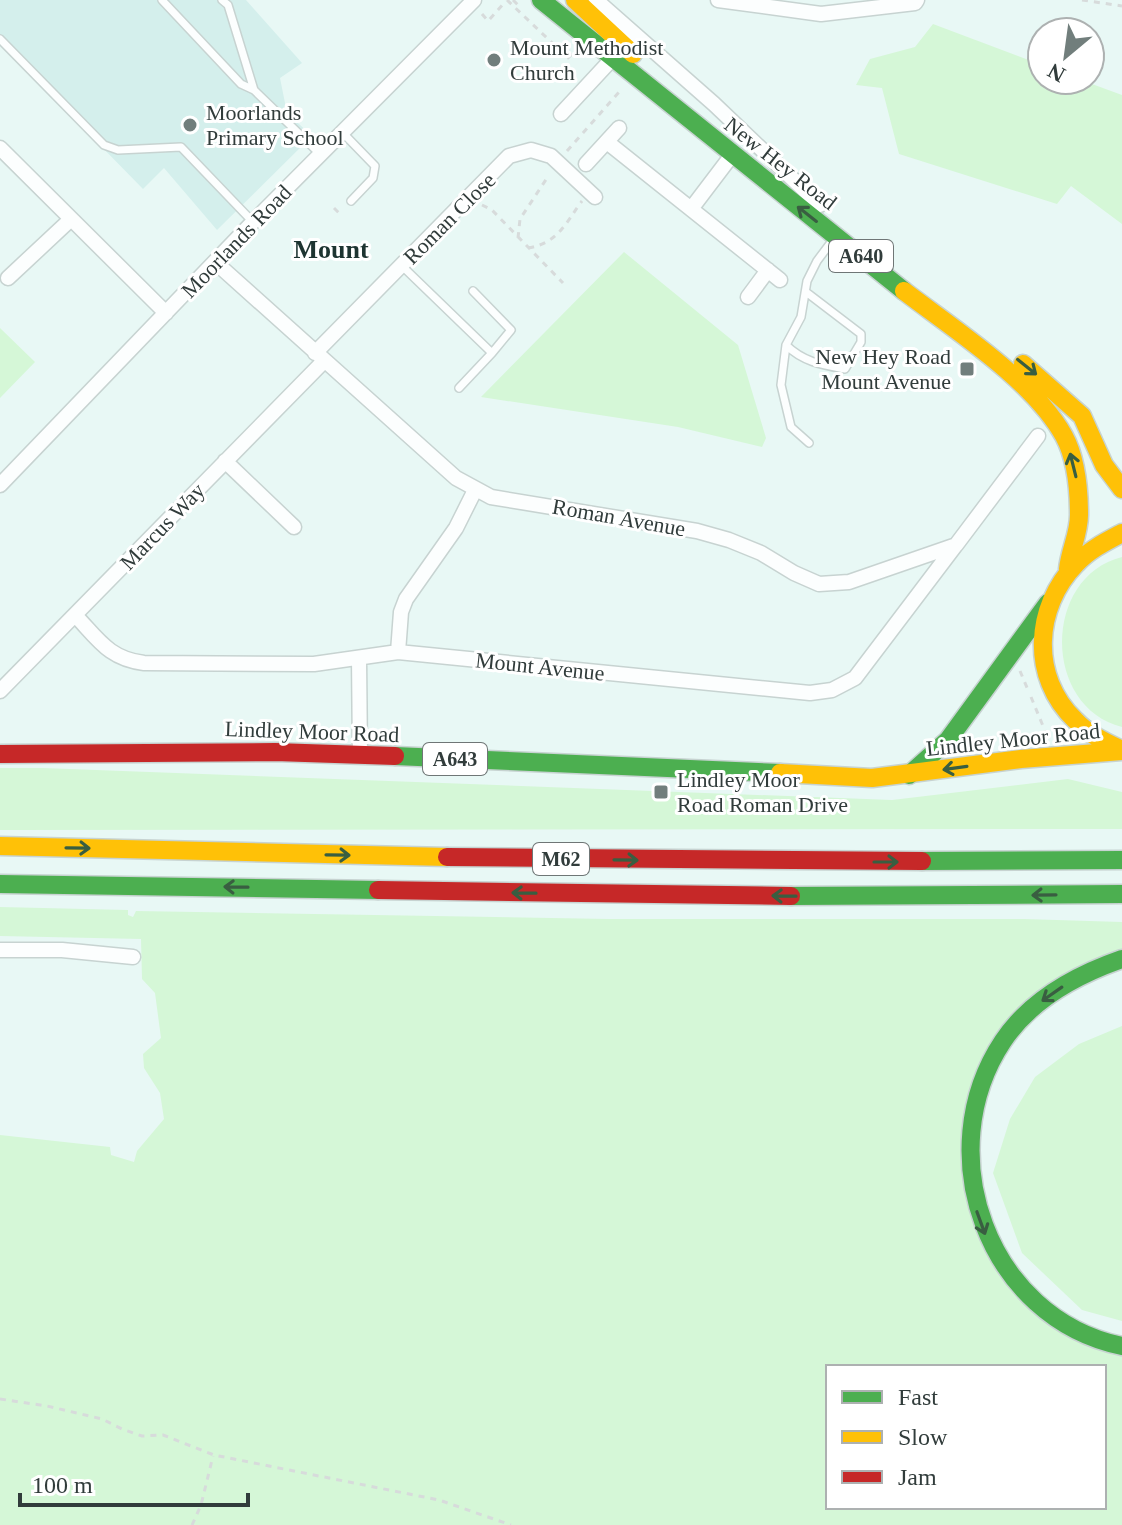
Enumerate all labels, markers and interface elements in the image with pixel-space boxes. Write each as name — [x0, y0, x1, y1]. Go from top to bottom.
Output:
north arrow — [1026, 16, 1106, 96]
place label: Mount Methodist Church — [510, 35, 663, 85]
marker: Mount Methodist Church — [485, 51, 503, 69]
text: N — [1043, 58, 1070, 88]
place label: Moorlands Primary School — [206, 100, 344, 150]
street label: New Hey Road — [720, 112, 842, 215]
marker: Moorlands Primary School — [181, 116, 199, 134]
street label: Roman Close — [398, 167, 500, 269]
street label: Moorlands Road — [176, 180, 297, 303]
one-way arrow — [797, 206, 818, 223]
district label: Mount — [293, 235, 369, 264]
road number: A640 — [829, 240, 893, 272]
place label: New Hey Road Mount Avenue — [815, 344, 951, 394]
one-way arrow — [1016, 358, 1037, 376]
marker: New Hey Road Mount Avenue — [958, 360, 976, 378]
one-way arrow — [1065, 453, 1080, 479]
street label: Marcus Way — [115, 478, 210, 575]
street label: Roman Avenue — [550, 493, 687, 541]
street label: Mount Avenue — [474, 647, 606, 686]
street label: Lindley Moor Road — [224, 716, 400, 747]
street label: Lindley Moor Road — [925, 718, 1101, 761]
road number: A643 — [423, 743, 487, 775]
one-way arrow — [943, 761, 968, 776]
place label: Lindley Moor Road Roman Drive — [677, 767, 848, 817]
marker: Lindley Moor Road Roman Drive — [652, 783, 670, 801]
one-way arrow — [64, 841, 91, 856]
road number: M62 — [533, 843, 589, 875]
one-way arrow — [324, 847, 351, 862]
one-way arrow — [612, 852, 639, 868]
one-way arrow — [872, 854, 899, 870]
one-way arrow — [223, 880, 250, 895]
one-way arrow — [511, 885, 538, 901]
one-way arrow — [1031, 887, 1058, 903]
one-way arrow — [771, 888, 798, 904]
one-way arrow — [1042, 985, 1064, 1002]
one-way arrow — [975, 1210, 990, 1235]
legend — [826, 1365, 1106, 1509]
text: Fast — [898, 1384, 938, 1410]
text: Slow — [898, 1424, 948, 1450]
scale bar — [20, 1457, 248, 1507]
text: Jam — [898, 1464, 937, 1490]
text: 100 m — [32, 1472, 93, 1498]

